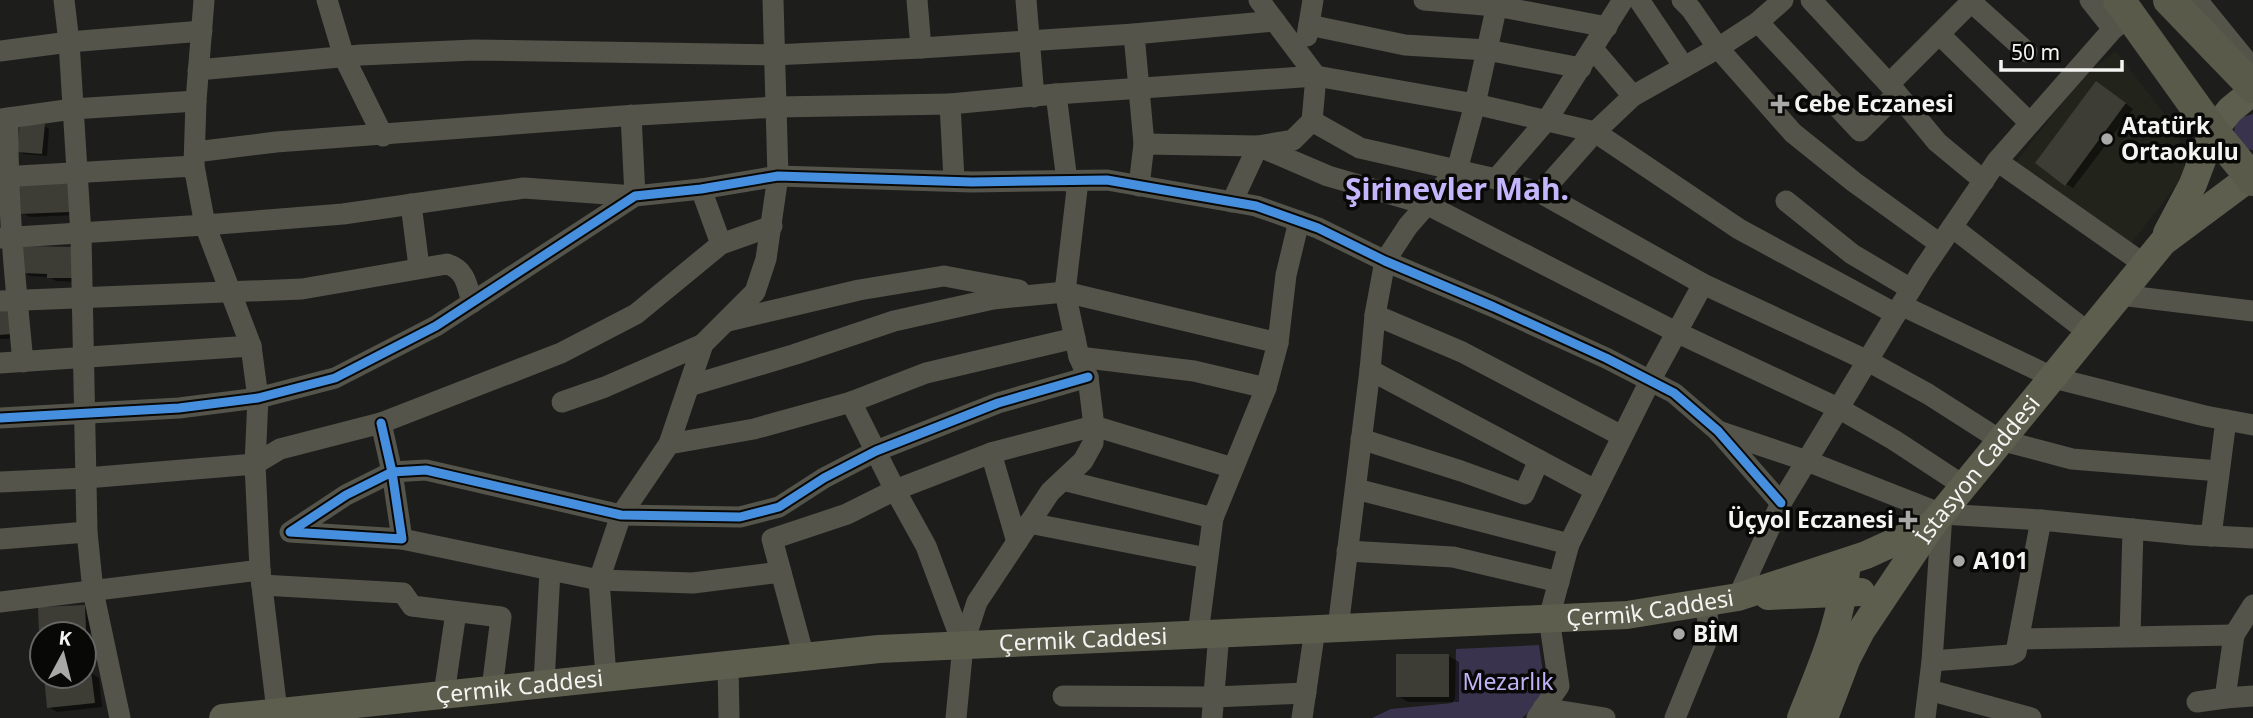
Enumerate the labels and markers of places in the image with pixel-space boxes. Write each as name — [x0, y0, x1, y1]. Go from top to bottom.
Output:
place label: Cebe Eczanesi — [1794, 87, 1954, 119]
marker: Cebe Eczanesi — [1772, 96, 1788, 112]
place label: Atatürk Ortaokulu — [2121, 109, 2239, 167]
marker: Atatürk Ortaokulu — [2099, 131, 2115, 147]
place label: Üçyol Eczanesi — [1727, 503, 1894, 535]
marker: Üçyol Eczanesi — [1900, 512, 1916, 528]
place label: A101 — [1973, 544, 2028, 576]
marker: A101 — [1951, 553, 1967, 569]
place label: BİM — [1693, 617, 1739, 649]
marker: BİM — [1671, 626, 1687, 642]

